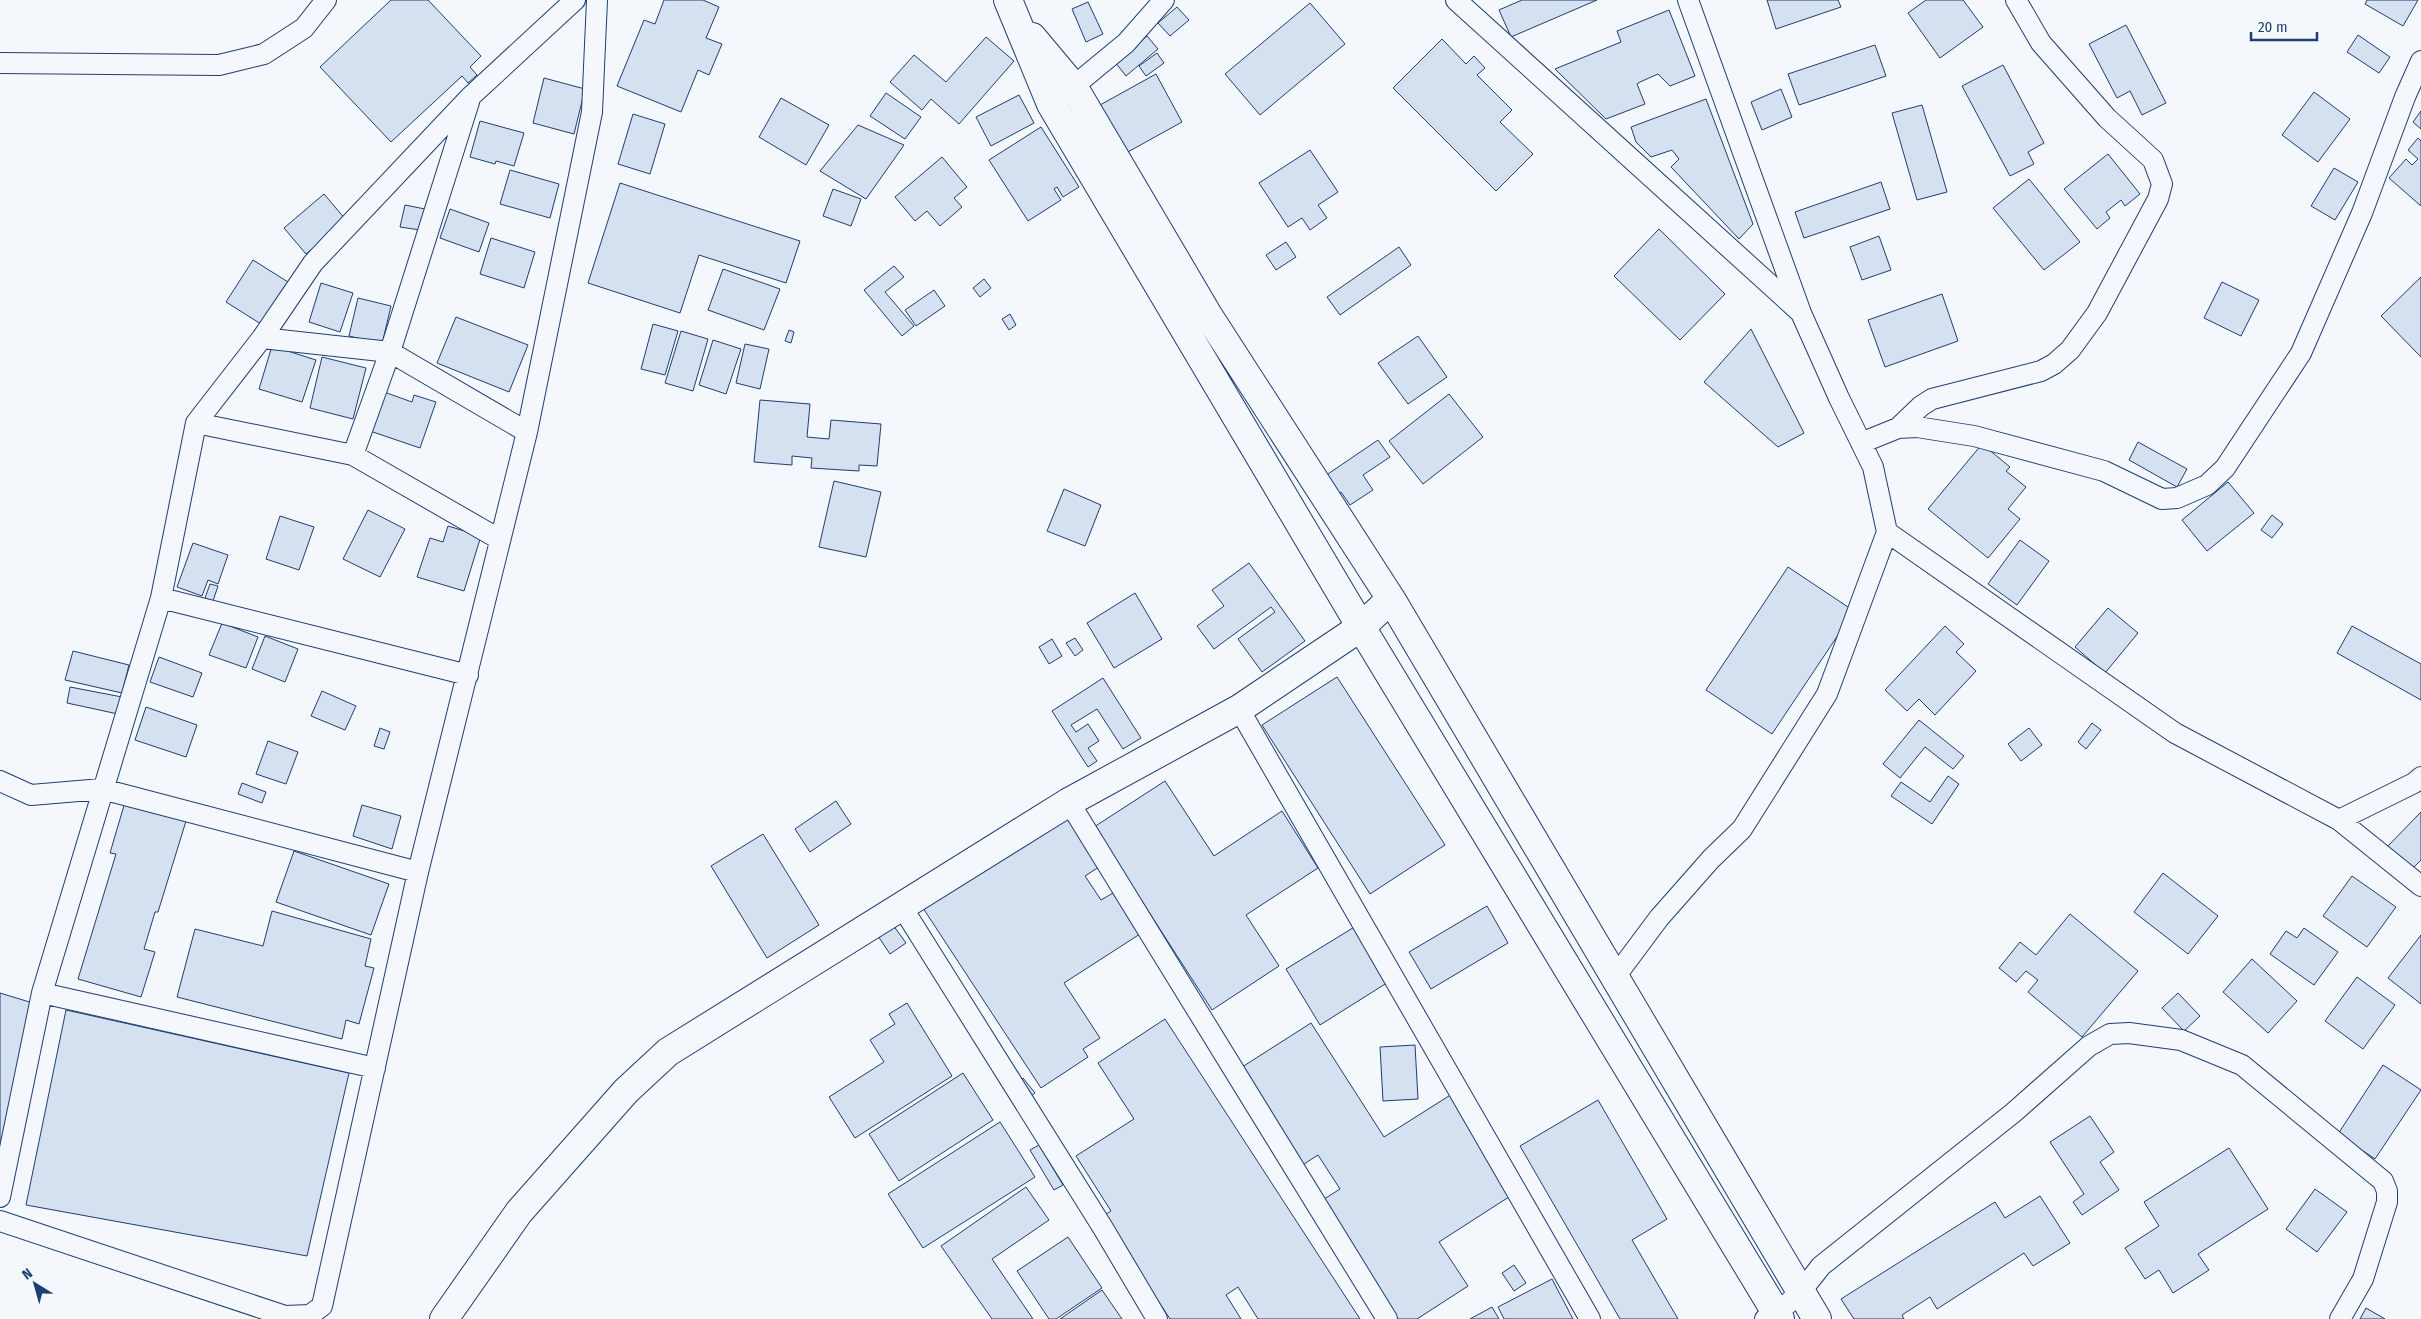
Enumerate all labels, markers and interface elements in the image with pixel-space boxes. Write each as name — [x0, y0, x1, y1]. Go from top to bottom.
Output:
scale bar — [2251, 10, 2317, 42]
text: 20 m — [2258, 18, 2288, 36]
north arrow — [10, 1259, 60, 1309]
text: N — [19, 1265, 36, 1283]

